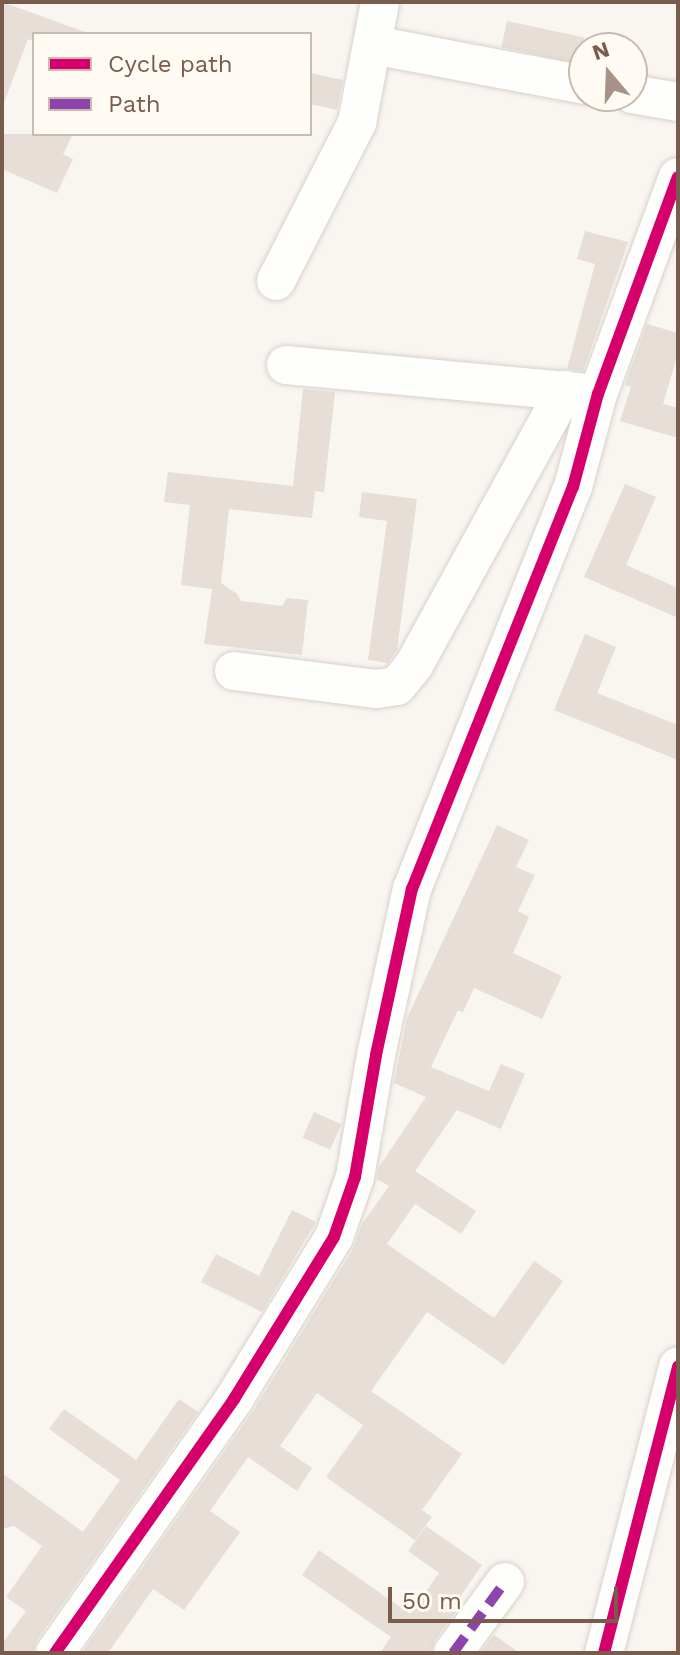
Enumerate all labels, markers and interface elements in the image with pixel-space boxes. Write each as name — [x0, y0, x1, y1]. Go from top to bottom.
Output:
legend — [32, 32, 312, 136]
north arrow — [568, 32, 648, 112]
text: N — [589, 36, 612, 65]
text: Cycle path — [108, 50, 233, 78]
text: Path — [108, 90, 161, 118]
scale bar — [392, 1571, 622, 1621]
text: 50 m — [402, 1587, 462, 1615]

